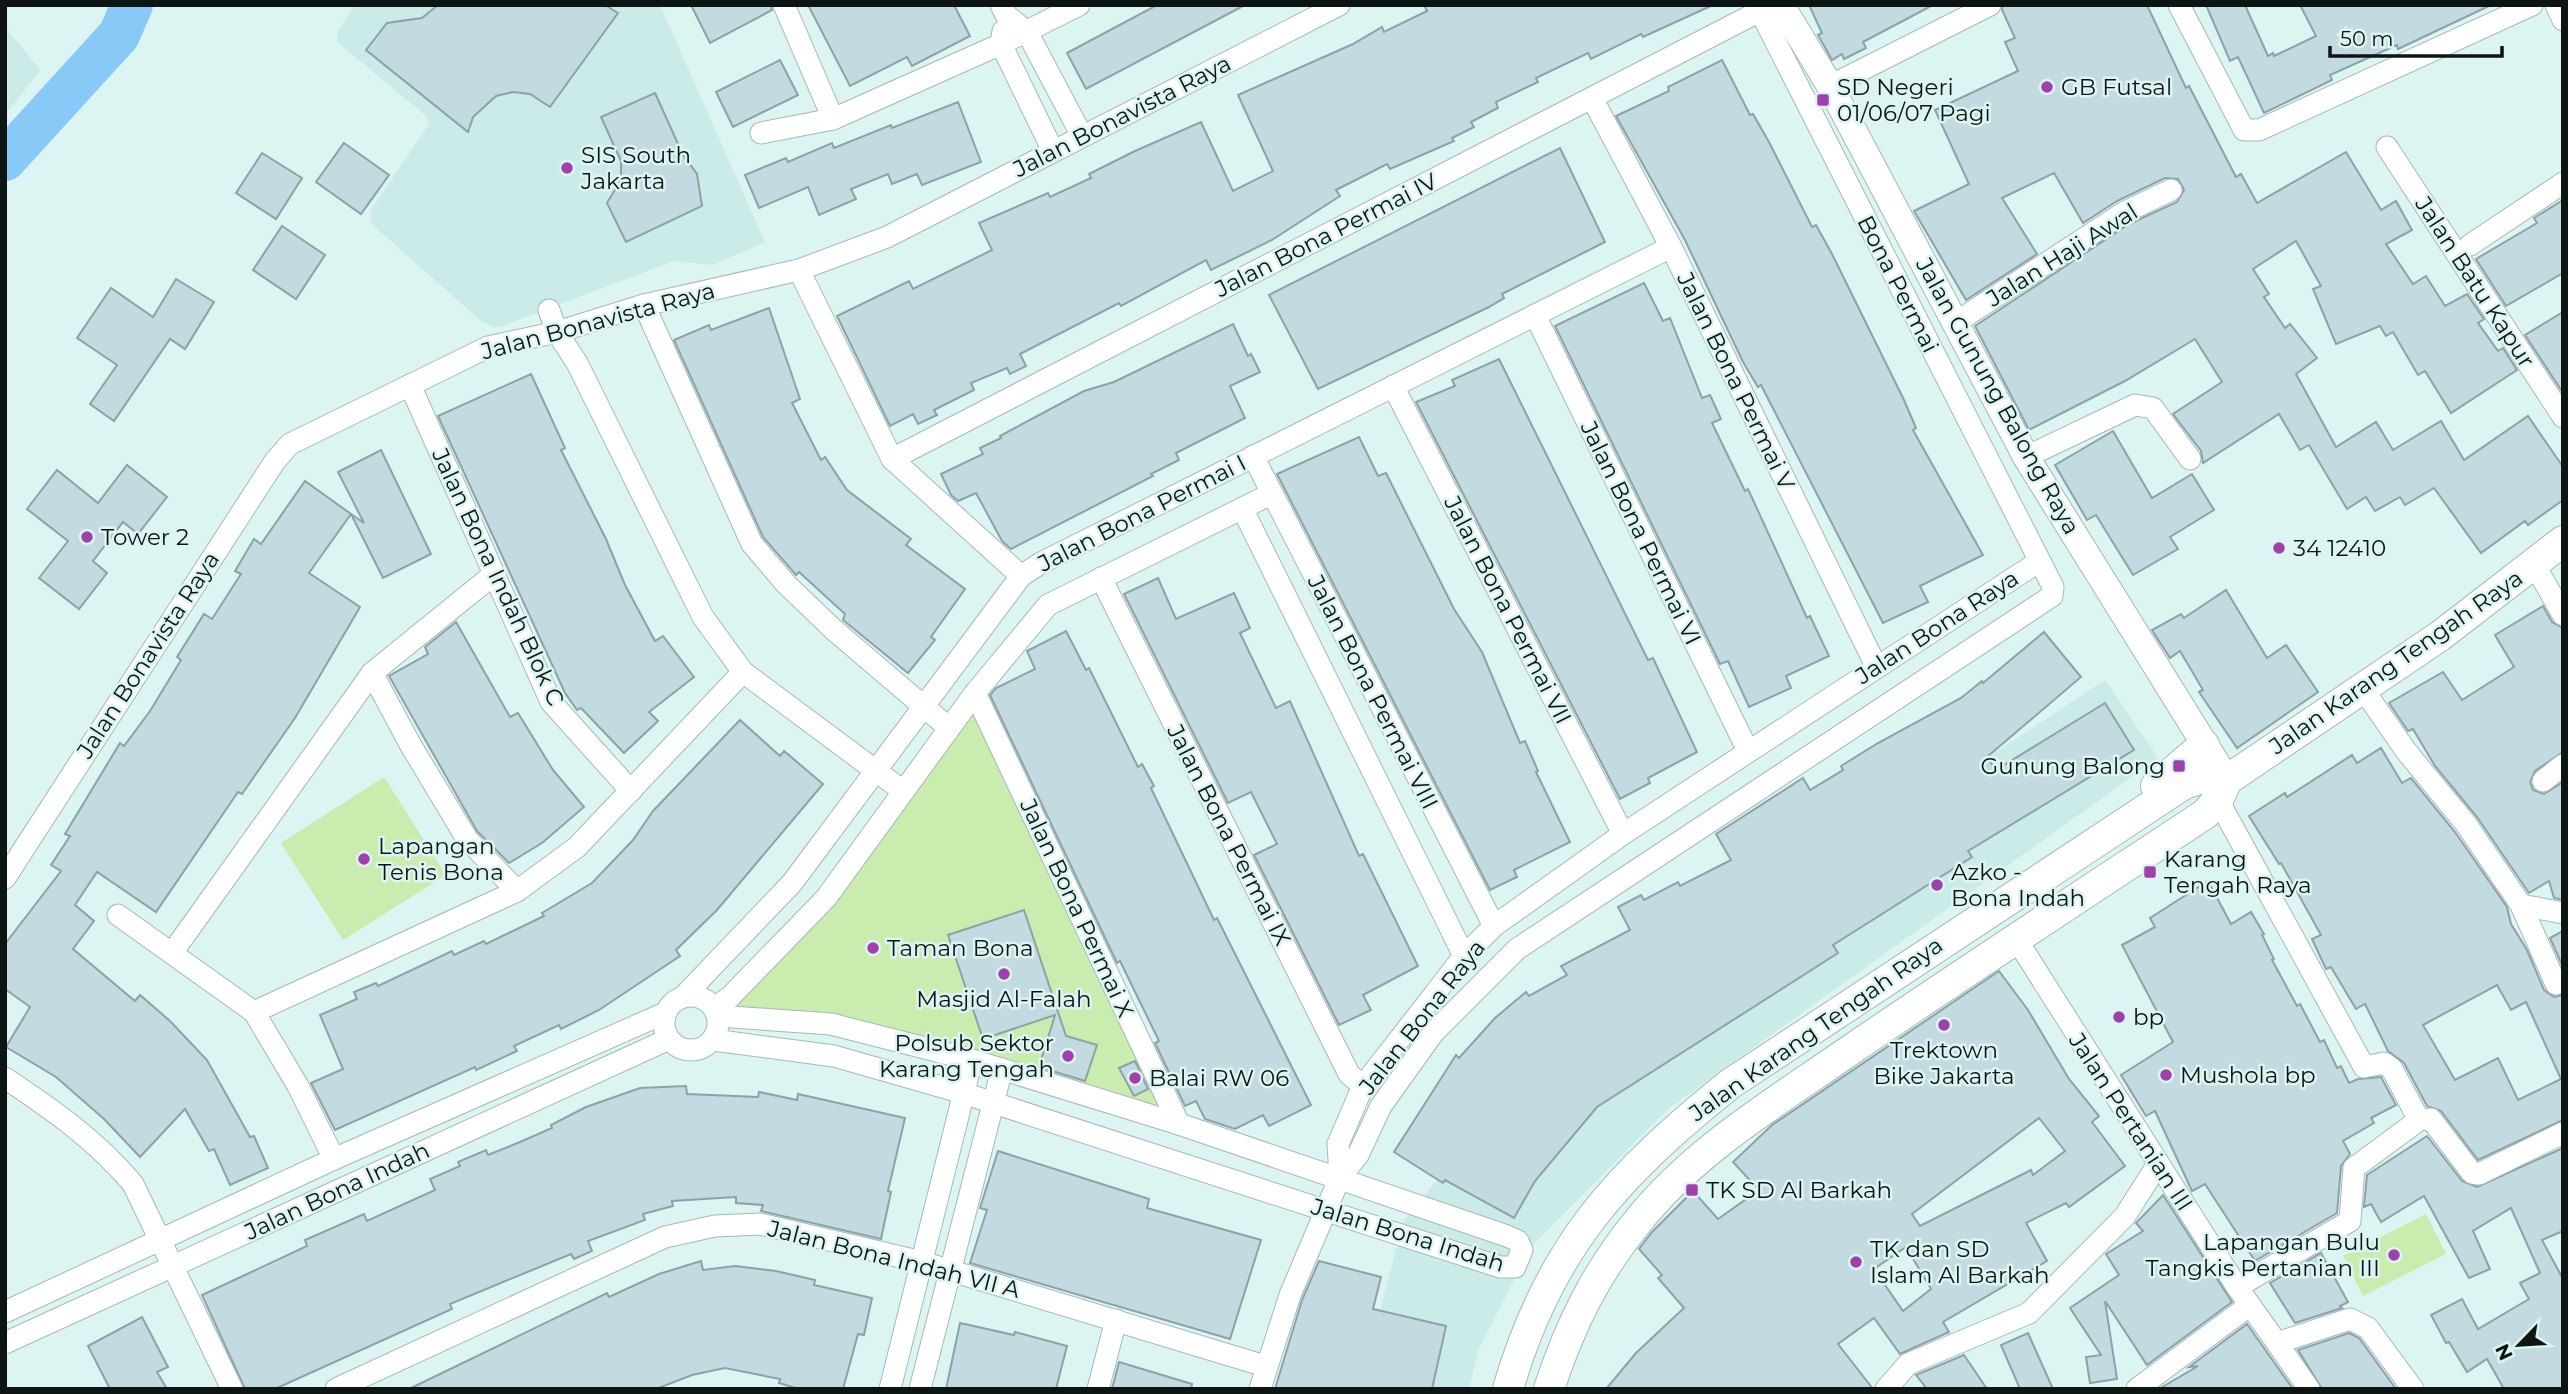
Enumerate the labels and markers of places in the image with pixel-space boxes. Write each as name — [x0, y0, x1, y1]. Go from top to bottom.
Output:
place label: SD Negeri 01/06/07 Pagi — [1837, 73, 1991, 127]
place label: GB Futsal — [2061, 73, 2172, 101]
marker: GB Futsal — [2039, 79, 2055, 95]
marker: SD Negeri 01/06/07 Pagi — [1815, 92, 1831, 108]
place label: SIS South Jakarta — [580, 141, 691, 195]
marker: SIS South Jakarta — [559, 160, 575, 176]
place label: Tower 2 — [101, 523, 189, 551]
marker: Tower 2 — [79, 529, 95, 545]
place label: 34 12410 — [2293, 534, 2386, 562]
marker: 34 12410 — [2271, 540, 2287, 556]
place label: Gunung Balong — [1981, 752, 2165, 780]
marker: Gunung Balong — [2171, 758, 2187, 774]
place label: Lapangan Tenis Bona — [378, 832, 504, 886]
place label: Karang Tengah Raya — [2164, 845, 2312, 899]
marker: Lapangan Tenis Bona — [356, 851, 372, 867]
place label: Azko - Bona Indah — [1951, 858, 2085, 912]
marker: Karang Tengah Raya — [2142, 864, 2158, 880]
marker: Azko - Bona Indah — [1929, 877, 1945, 893]
place label: Taman Bona — [887, 934, 1034, 962]
marker: Taman Bona — [865, 940, 881, 956]
marker: Masjid Al-Falah — [996, 966, 1012, 982]
place label: Masjid Al-Falah — [916, 985, 1092, 1013]
place label: bp — [2133, 1003, 2164, 1031]
marker: bp — [2111, 1009, 2127, 1025]
marker: Trektown Bike Jakarta — [1936, 1017, 1952, 1033]
place label: Polsub Sektor Karang Tengah — [879, 1029, 1054, 1083]
place label: Trektown Bike Jakarta — [1874, 1036, 2014, 1090]
marker: Polsub Sektor Karang Tengah — [1060, 1048, 1076, 1064]
place label: Mushola bp — [2180, 1061, 2316, 1089]
place label: Balai RW 06 — [1149, 1064, 1289, 1092]
marker: Mushola bp — [2158, 1067, 2174, 1083]
marker: Balai RW 06 — [1127, 1070, 1143, 1086]
place label: TK SD Al Barkah — [1706, 1176, 1892, 1204]
marker: TK SD Al Barkah — [1684, 1182, 1700, 1198]
place label: Lapangan Bulu Tangkis Pertanian III — [2146, 1228, 2380, 1282]
place label: TK dan SD Islam Al Barkah — [1870, 1235, 2050, 1289]
marker: Lapangan Bulu Tangkis Pertanian III — [2386, 1247, 2402, 1263]
marker: TK dan SD Islam Al Barkah — [1848, 1254, 1864, 1270]

